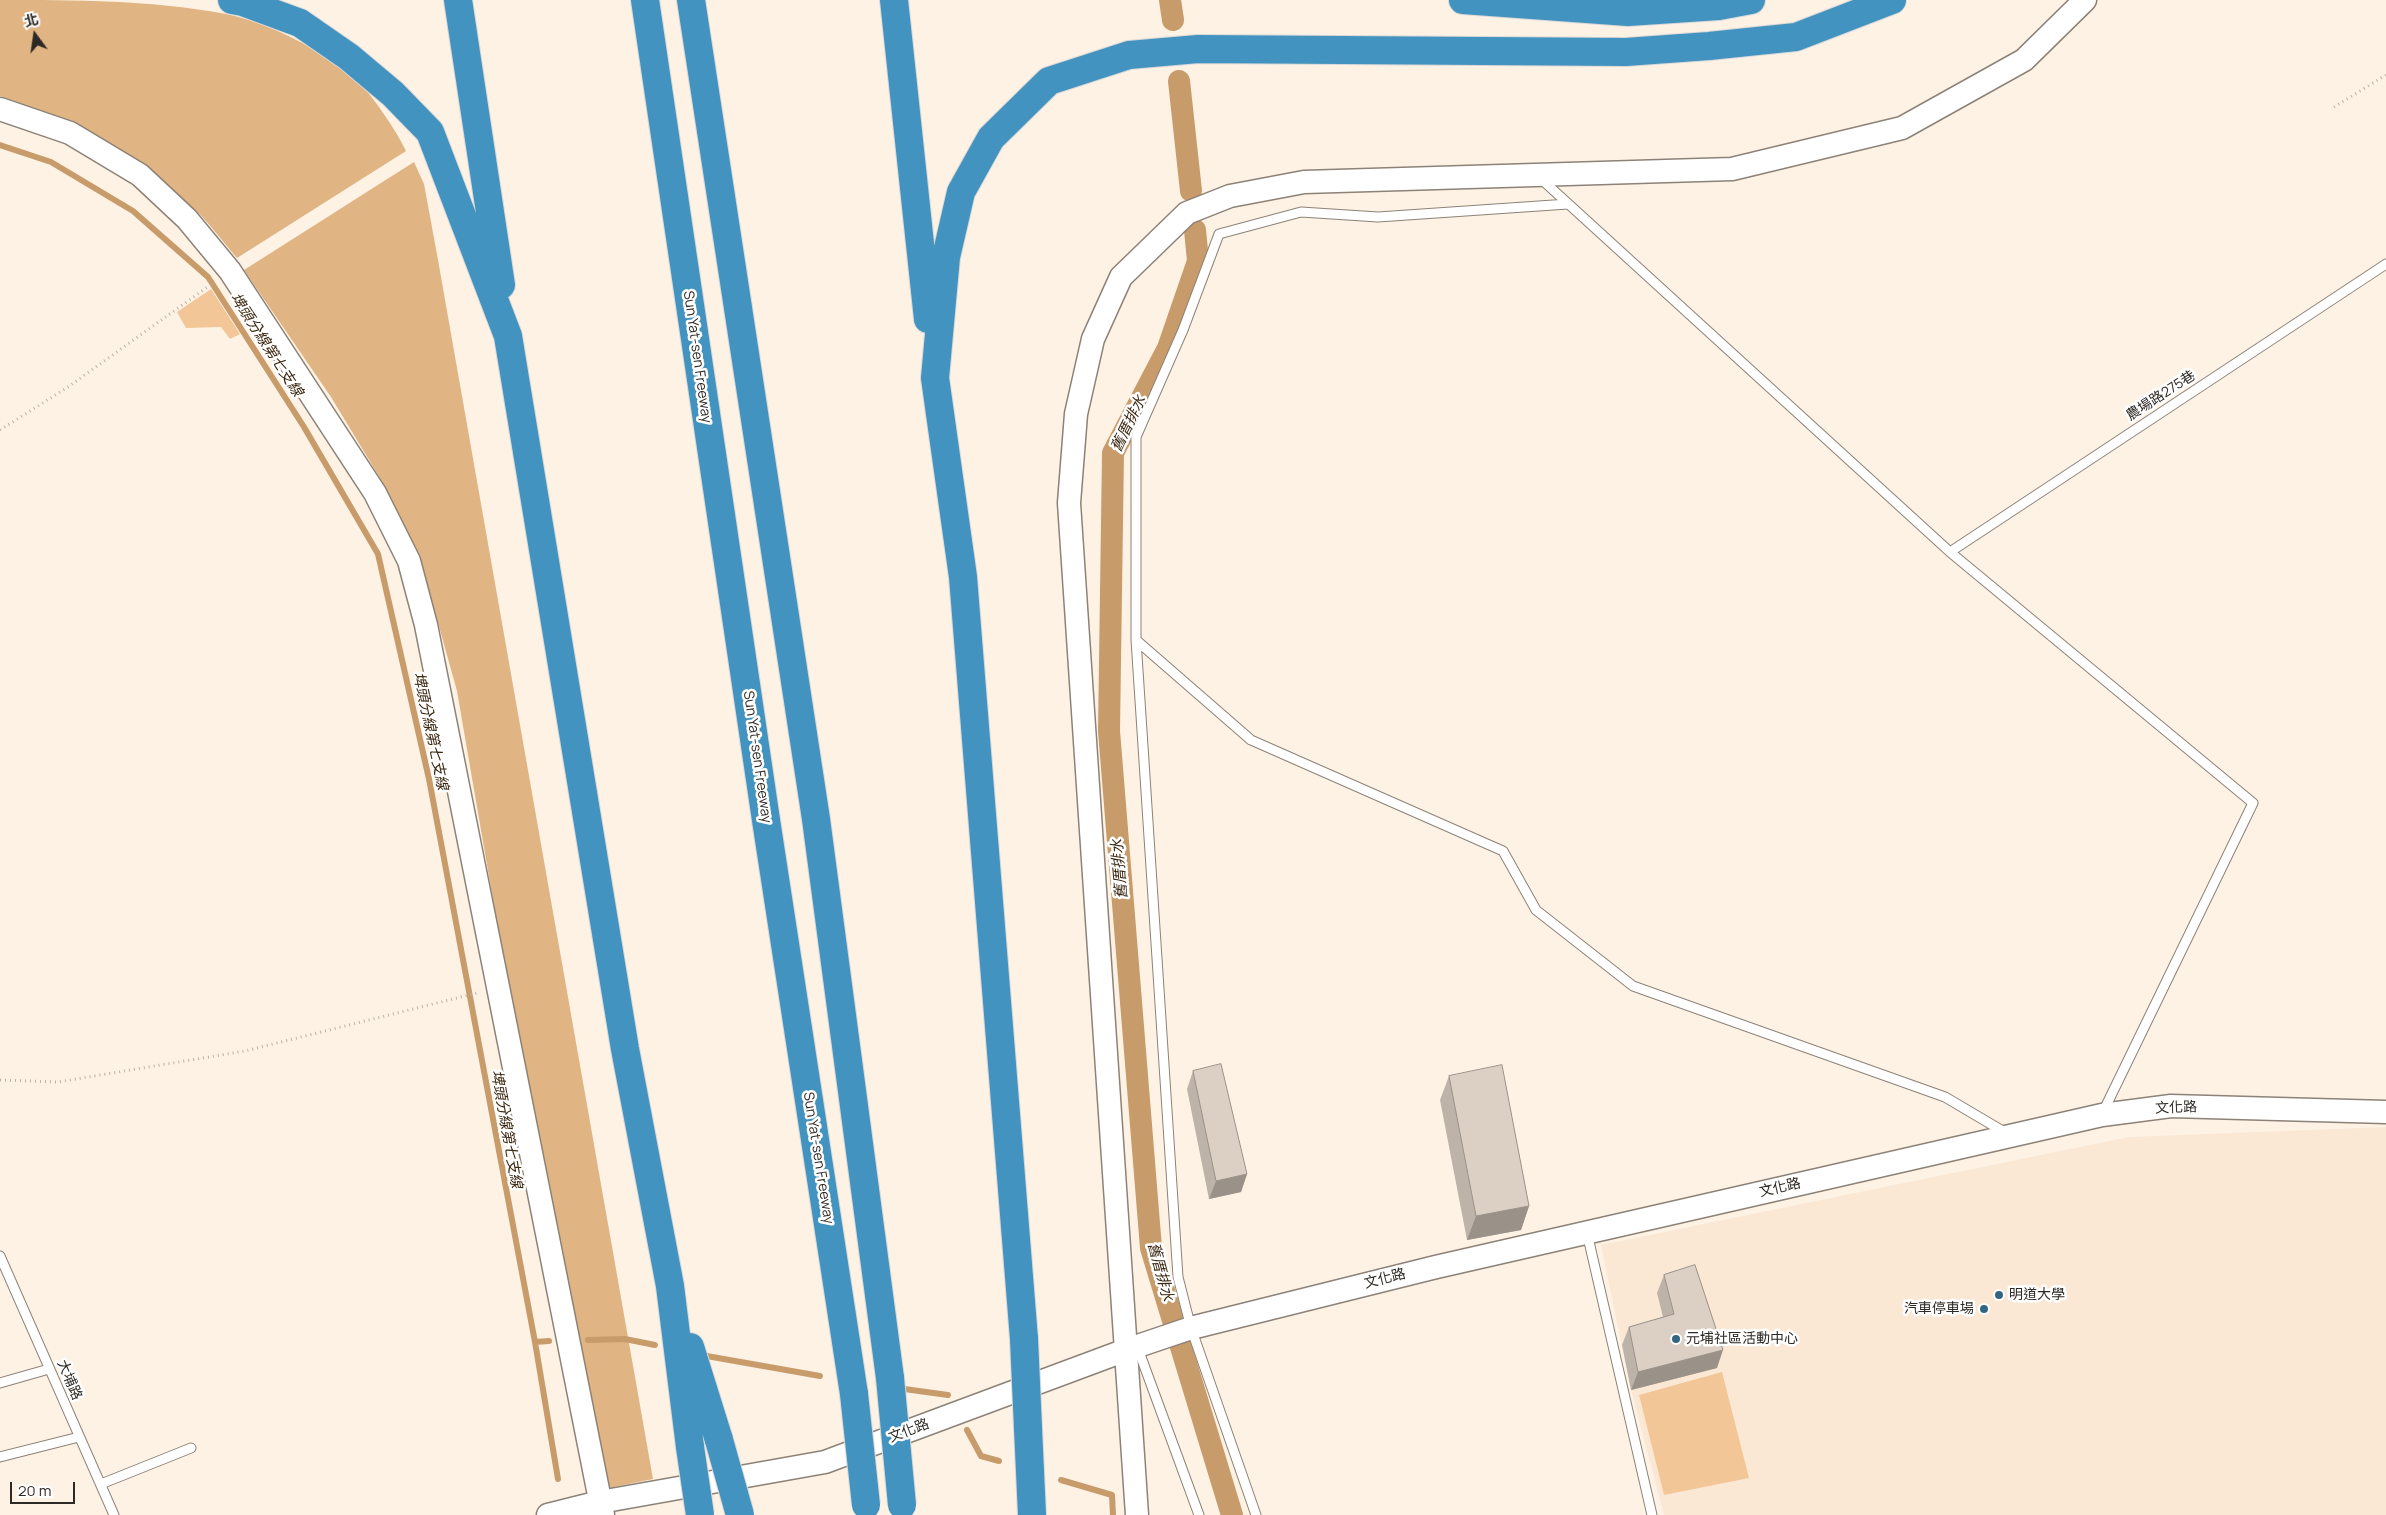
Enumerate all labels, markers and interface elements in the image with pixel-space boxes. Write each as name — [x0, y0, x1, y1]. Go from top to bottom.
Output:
text: 北 — [22, 9, 40, 31]
north arrow — [10, 10, 60, 60]
water label: 埤頭分線第七支線 — [226, 290, 306, 400]
street label: Sun Yat-sen Freeway — [679, 290, 715, 424]
street label: 農場路275巷 — [2123, 367, 2199, 425]
water label: 舊厝排水 — [1108, 393, 1150, 455]
water label: 埤頭分線第七支線 — [409, 670, 451, 792]
street label: Sun Yat-sen Freeway — [739, 690, 775, 824]
water label: 舊厝排水 — [1108, 838, 1132, 900]
water label: 埤頭分線第七支線 — [487, 1068, 525, 1190]
street label: Sun Yat-sen Freeway — [799, 1091, 837, 1225]
street label: 文化路 — [2155, 1099, 2197, 1117]
street label: 文化路 — [1758, 1175, 1802, 1201]
water label: 舊厝排水 — [1144, 1241, 1176, 1303]
street label: 文化路 — [1363, 1266, 1407, 1292]
place label: 明道大學 — [2009, 1287, 2065, 1303]
marker: 明道大學 — [1993, 1289, 2005, 1301]
place label: 汽車停車場 — [1904, 1301, 1974, 1317]
marker: 汽車停車場 — [1978, 1303, 1990, 1315]
place label: 元埔社區活動中心 — [1686, 1331, 1798, 1347]
marker: 元埔社區活動中心 — [1670, 1333, 1682, 1345]
street label: 大埔路 — [53, 1357, 85, 1403]
street label: 文化路 — [886, 1416, 932, 1446]
scale bar — [12, 1472, 78, 1504]
text: 20 m — [18, 1480, 51, 1501]

